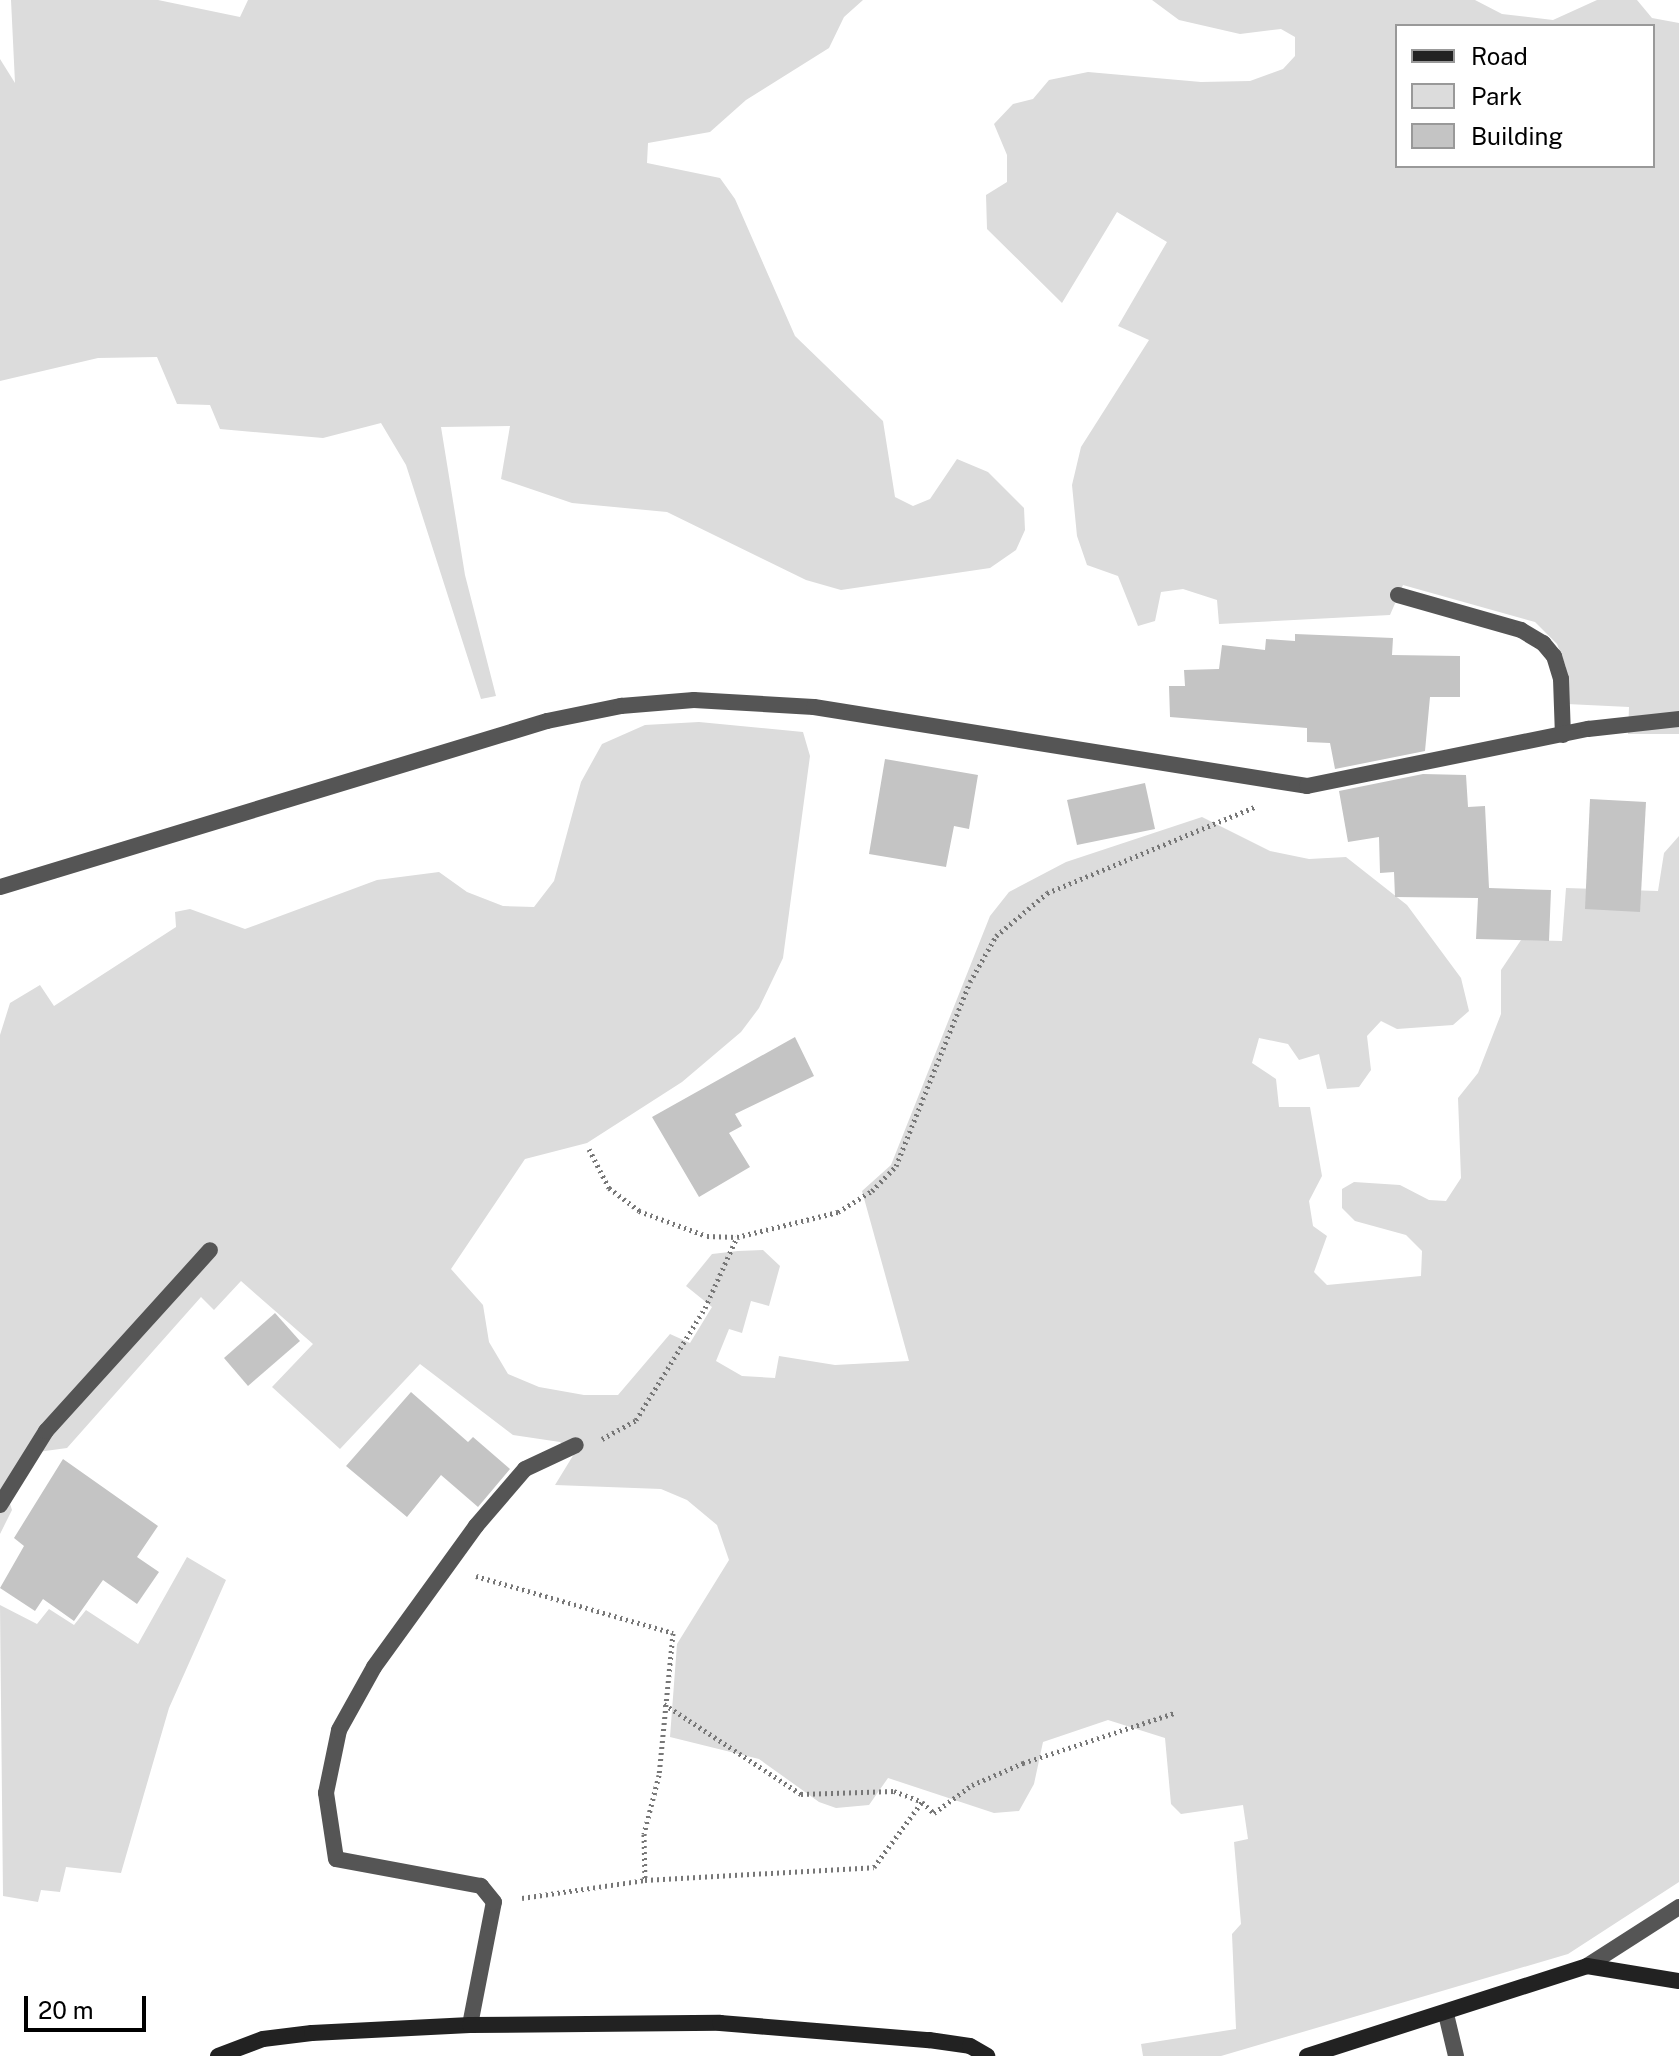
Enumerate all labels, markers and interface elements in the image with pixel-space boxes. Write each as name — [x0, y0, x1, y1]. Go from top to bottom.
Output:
legend — [1395, 24, 1655, 168]
text: Road — [1471, 42, 1528, 70]
text: Park — [1471, 82, 1522, 110]
text: Building — [1471, 122, 1563, 150]
scale bar — [28, 1980, 150, 2030]
text: 20 m — [38, 1996, 94, 2024]

